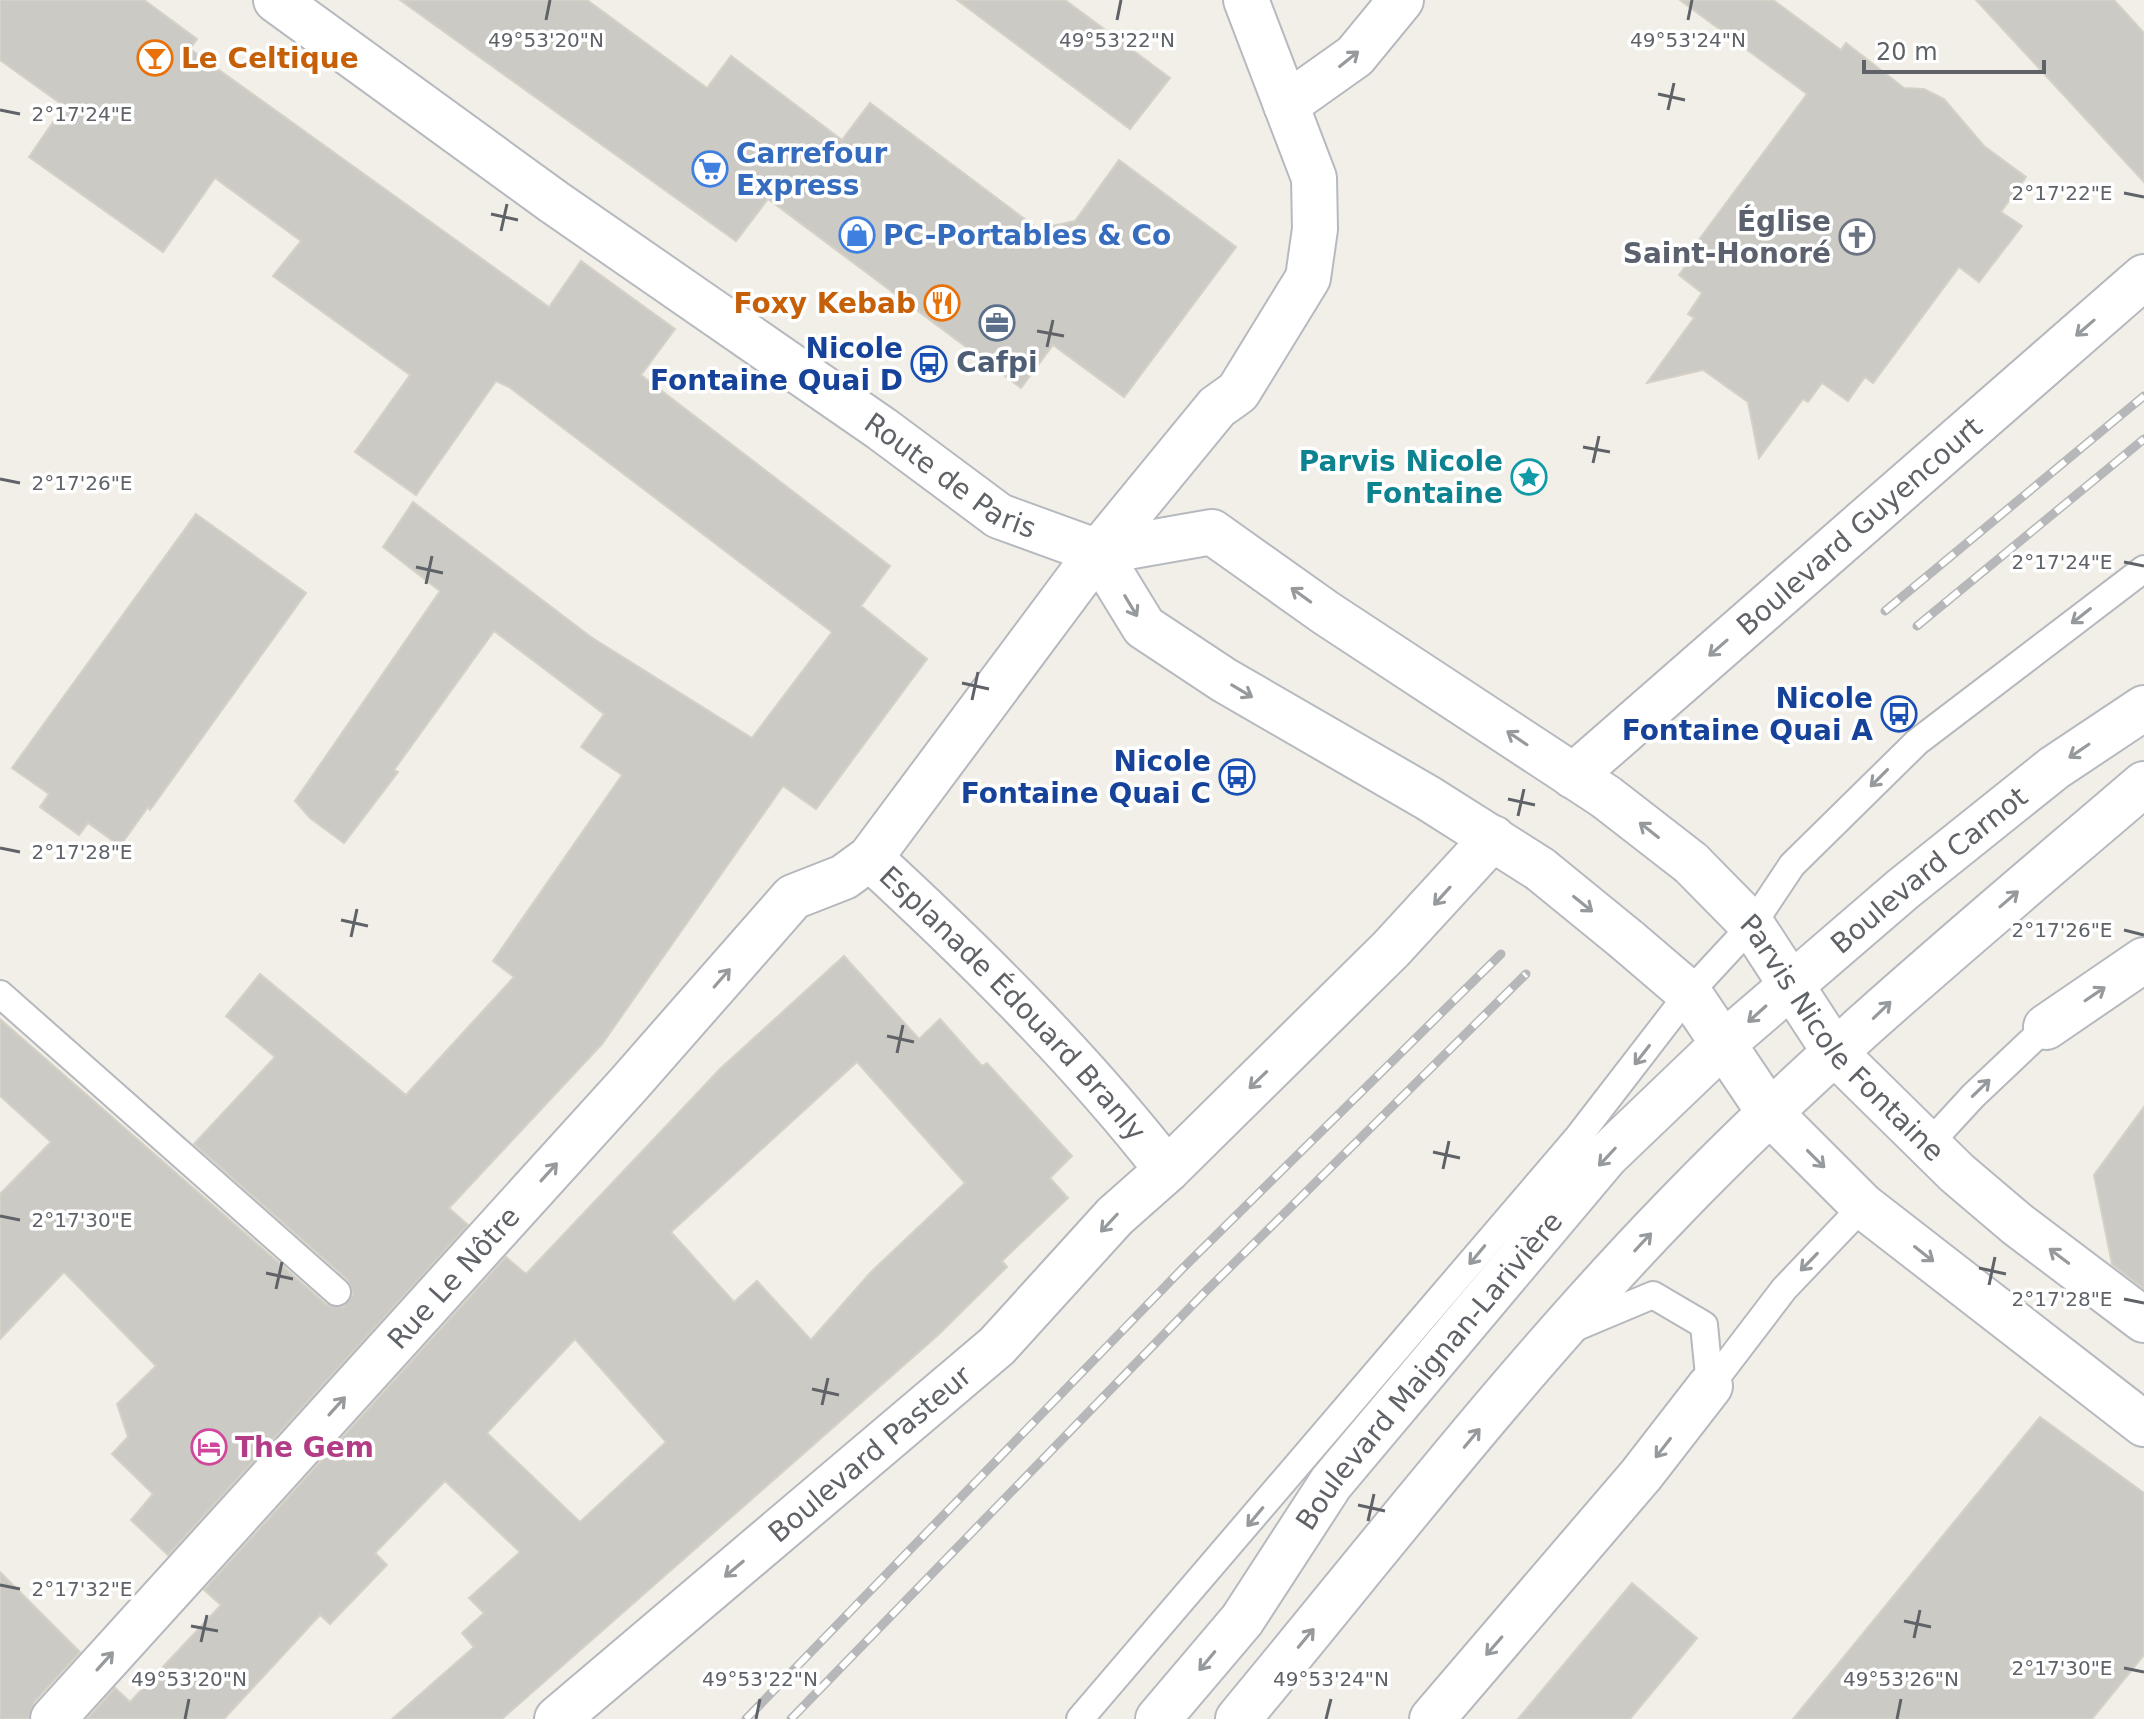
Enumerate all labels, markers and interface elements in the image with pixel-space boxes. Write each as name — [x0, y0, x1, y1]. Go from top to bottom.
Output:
scale bar — [1864, 24, 2044, 74]
text: 49°53'20"N — [488, 28, 604, 52]
text: 49°53'22"N — [1059, 28, 1175, 52]
text: 49°53'24"N — [1630, 28, 1746, 52]
text: 20 m — [1876, 38, 1938, 66]
bar icon: Le Celtique — [136, 39, 174, 77]
place label: Le Celtique — [181, 42, 359, 75]
one-way arrow — [1338, 50, 1359, 68]
text: 2°17'24"E — [32, 102, 132, 126]
place label: Carrefour Express — [736, 137, 887, 202]
supermarket icon: Carrefour Express — [691, 150, 729, 188]
text: 2°17'22"E — [2012, 181, 2112, 205]
place label: Église Saint-Honoré — [1623, 204, 1831, 270]
shop icon: PC-Portables & Co — [838, 216, 876, 254]
church icon: Église Saint-Honoré — [1838, 218, 1876, 256]
place label: PC-Portables & Co — [883, 219, 1171, 252]
restaurant icon: Foxy Kebab — [923, 284, 961, 322]
place label: Foxy Kebab — [734, 287, 916, 320]
office icon: Cafpi — [978, 304, 1016, 342]
one-way arrow — [2076, 319, 2096, 337]
place label: Nicole Fontaine Quai D — [650, 332, 903, 397]
bus stop icon: Nicole Fontaine Quai D — [910, 345, 948, 383]
place label: Cafpi — [956, 346, 1038, 379]
street label: Route de Paris — [858, 406, 1040, 545]
street label: Boulevard Guyencourt — [1730, 410, 1989, 642]
place label: Parvis Nicole Fontaine — [1299, 445, 1503, 510]
place icon: Parvis Nicole Fontaine — [1510, 458, 1548, 496]
text: 2°17'26"E — [32, 471, 132, 495]
text: 2°17'24"E — [2012, 550, 2112, 574]
one-way arrow — [1290, 586, 1312, 603]
one-way arrow — [1123, 594, 1139, 617]
one-way arrow — [2071, 607, 2092, 624]
one-way arrow — [1709, 639, 1729, 657]
place label: Nicole Fontaine Quai A — [1622, 682, 1873, 747]
one-way arrow — [1230, 684, 1253, 700]
bus stop icon: Nicole Fontaine Quai A — [1880, 695, 1918, 733]
one-way arrow — [1507, 730, 1529, 746]
one-way arrow — [2068, 743, 2091, 759]
place label: Nicole Fontaine Quai C — [961, 745, 1211, 810]
bus stop icon: Nicole Fontaine Quai C — [1218, 758, 1256, 796]
one-way arrow — [1869, 768, 1888, 788]
street label: Boulevard Carnot — [1824, 780, 2034, 961]
one-way arrow — [1638, 821, 1660, 838]
text: 2°17'28"E — [32, 840, 132, 864]
street label: Esplanade Édouard Branly — [873, 859, 1153, 1148]
one-way arrow — [1433, 886, 1451, 906]
one-way arrow — [1999, 890, 2019, 908]
one-way arrow — [1572, 895, 1593, 913]
street label: Parvis Nicole Fontaine — [1733, 907, 1951, 1168]
text: 2°17'26"E — [2012, 918, 2112, 942]
one-way arrow — [713, 969, 731, 989]
one-way arrow — [2084, 986, 2106, 1002]
one-way arrow — [1872, 1001, 1892, 1020]
one-way arrow — [1747, 1004, 1767, 1022]
one-way arrow — [1633, 1043, 1650, 1065]
one-way arrow — [1249, 1070, 1268, 1089]
one-way arrow — [1971, 1079, 1990, 1098]
one-way arrow — [1598, 1146, 1616, 1166]
one-way arrow — [1806, 1149, 1825, 1168]
one-way arrow — [539, 1163, 557, 1183]
street label: Rue Le Nôtre — [381, 1200, 527, 1356]
street label: Boulevard Maignan-Larivière — [1289, 1205, 1569, 1536]
text: 2°17'30"E — [32, 1208, 132, 1232]
one-way arrow — [1101, 1212, 1119, 1232]
one-way arrow — [1633, 1232, 1651, 1252]
one-way arrow — [1468, 1245, 1486, 1265]
one-way arrow — [1913, 1245, 1934, 1262]
one-way arrow — [2049, 1248, 2070, 1265]
one-way arrow — [1800, 1252, 1819, 1271]
text: 2°17'28"E — [2012, 1287, 2112, 1311]
street label: Boulevard Pasteur — [762, 1359, 979, 1549]
one-way arrow — [327, 1397, 345, 1417]
hotel icon: The Gem — [190, 1428, 228, 1466]
one-way arrow — [1463, 1428, 1481, 1449]
place label: The Gem — [235, 1431, 374, 1464]
one-way arrow — [1654, 1437, 1671, 1458]
one-way arrow — [1246, 1506, 1264, 1526]
one-way arrow — [724, 1560, 744, 1578]
text: 2°17'32"E — [32, 1577, 132, 1601]
one-way arrow — [1297, 1628, 1315, 1648]
one-way arrow — [1486, 1636, 1504, 1656]
one-way arrow — [1198, 1651, 1216, 1671]
one-way arrow — [96, 1652, 114, 1672]
text: 2°17'30"E — [2012, 1656, 2112, 1680]
text: 49°53'20"N — [131, 1667, 247, 1691]
text: 49°53'22"N — [702, 1667, 818, 1691]
text: 49°53'24"N — [1273, 1667, 1389, 1691]
text: 49°53'26"N — [1843, 1667, 1959, 1691]

